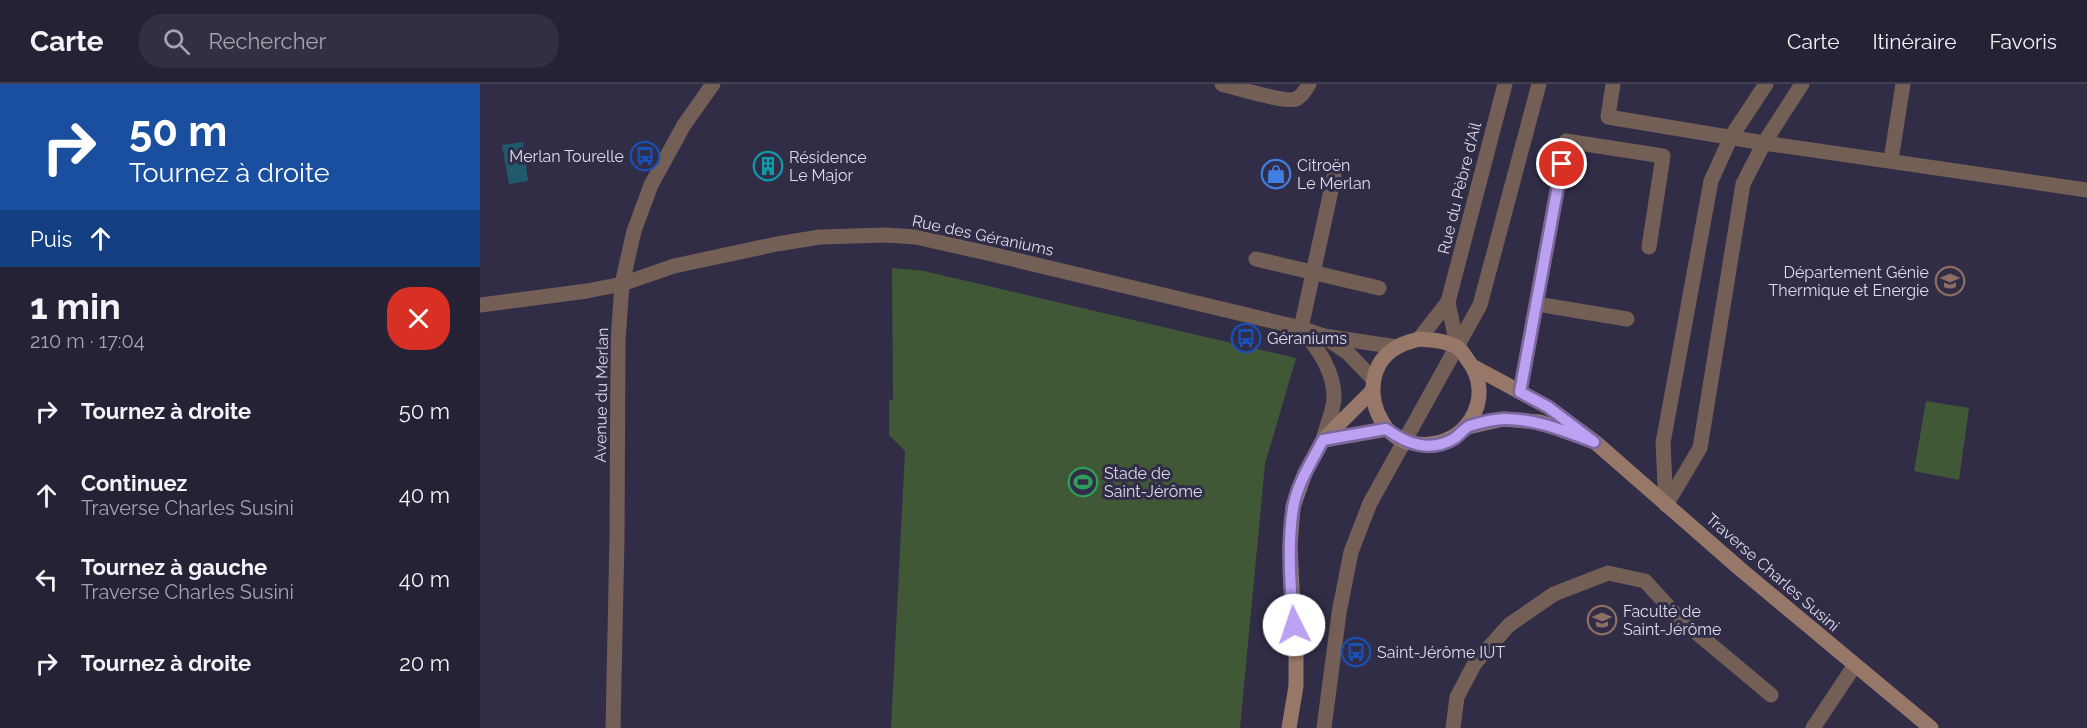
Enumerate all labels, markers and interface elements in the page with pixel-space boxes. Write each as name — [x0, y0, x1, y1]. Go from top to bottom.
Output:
search box — [139, 14, 559, 68]
text: Carte — [30, 25, 103, 58]
icon: search — [160, 25, 193, 58]
text: Rechercher — [208, 28, 326, 54]
text: Carte — [1787, 29, 1839, 54]
text: Itinéraire — [1872, 29, 1956, 54]
text: Favoris — [1989, 29, 2057, 54]
text: 50 m — [129, 107, 227, 156]
icon: right — [30, 108, 108, 186]
street label: Rue du Pèbre d'Ail — [1434, 119, 1485, 256]
pin — [1536, 138, 1587, 189]
bus stop icon: Merlan Tourelle — [629, 140, 661, 172]
place label: Merlan Tourelle — [509, 147, 624, 166]
icon: arrive — [1545, 147, 1578, 180]
place label: Résidence Le Major — [789, 148, 867, 185]
building icon: Résidence Le Major — [752, 150, 784, 182]
place label: Citroën Le Merlan — [1297, 156, 1371, 193]
text: Tournez à droite — [129, 157, 330, 188]
shop icon: Citroën Le Merlan — [1260, 158, 1292, 190]
street label: Rue des Géraniums — [910, 211, 1056, 260]
icon: ahead — [84, 222, 117, 255]
text: Puis — [30, 226, 72, 252]
place label: Département Génie Thermique et Energie — [1769, 263, 1929, 300]
school or university icon: Département Génie Thermique et Energie — [1934, 265, 1966, 297]
text: 1 min — [30, 285, 121, 327]
button: close — [387, 287, 450, 350]
bus stop icon: Géraniums — [1230, 322, 1262, 354]
street label: Avenue du Merlan — [591, 327, 612, 463]
text: 210 m · 17:04 — [30, 329, 145, 353]
place label: Géraniums — [1267, 329, 1347, 348]
icon: right — [30, 395, 63, 428]
text: Tournez à droite — [81, 398, 251, 424]
text: 50 m — [399, 398, 450, 424]
place label: Stade de Saint-Jérôme — [1104, 464, 1202, 501]
sports icon: Stade de Saint-Jérôme — [1067, 466, 1099, 498]
text: Continuez — [81, 470, 187, 496]
icon: ahead — [30, 479, 63, 512]
text: 40 m — [399, 482, 450, 508]
text: Traverse Charles Susini — [81, 496, 294, 520]
street label: Traverse Charles Susini — [1702, 509, 1843, 635]
text: Tournez à gauche — [81, 554, 267, 580]
icon: left — [30, 563, 63, 596]
text: 40 m — [399, 566, 450, 592]
text: Traverse Charles Susini — [81, 580, 294, 604]
position arrow — [1262, 593, 1326, 657]
place label: Faculté de Saint-Jérôme — [1623, 602, 1721, 639]
school or university icon: Faculté de Saint-Jérôme — [1586, 604, 1618, 636]
bus stop icon: Saint-Jérôme IUT — [1340, 636, 1372, 668]
place label: Saint-Jérôme IUT — [1377, 643, 1505, 662]
icon: right — [30, 647, 63, 680]
text: Tournez à droite — [81, 650, 251, 676]
text: 20 m — [399, 650, 450, 676]

